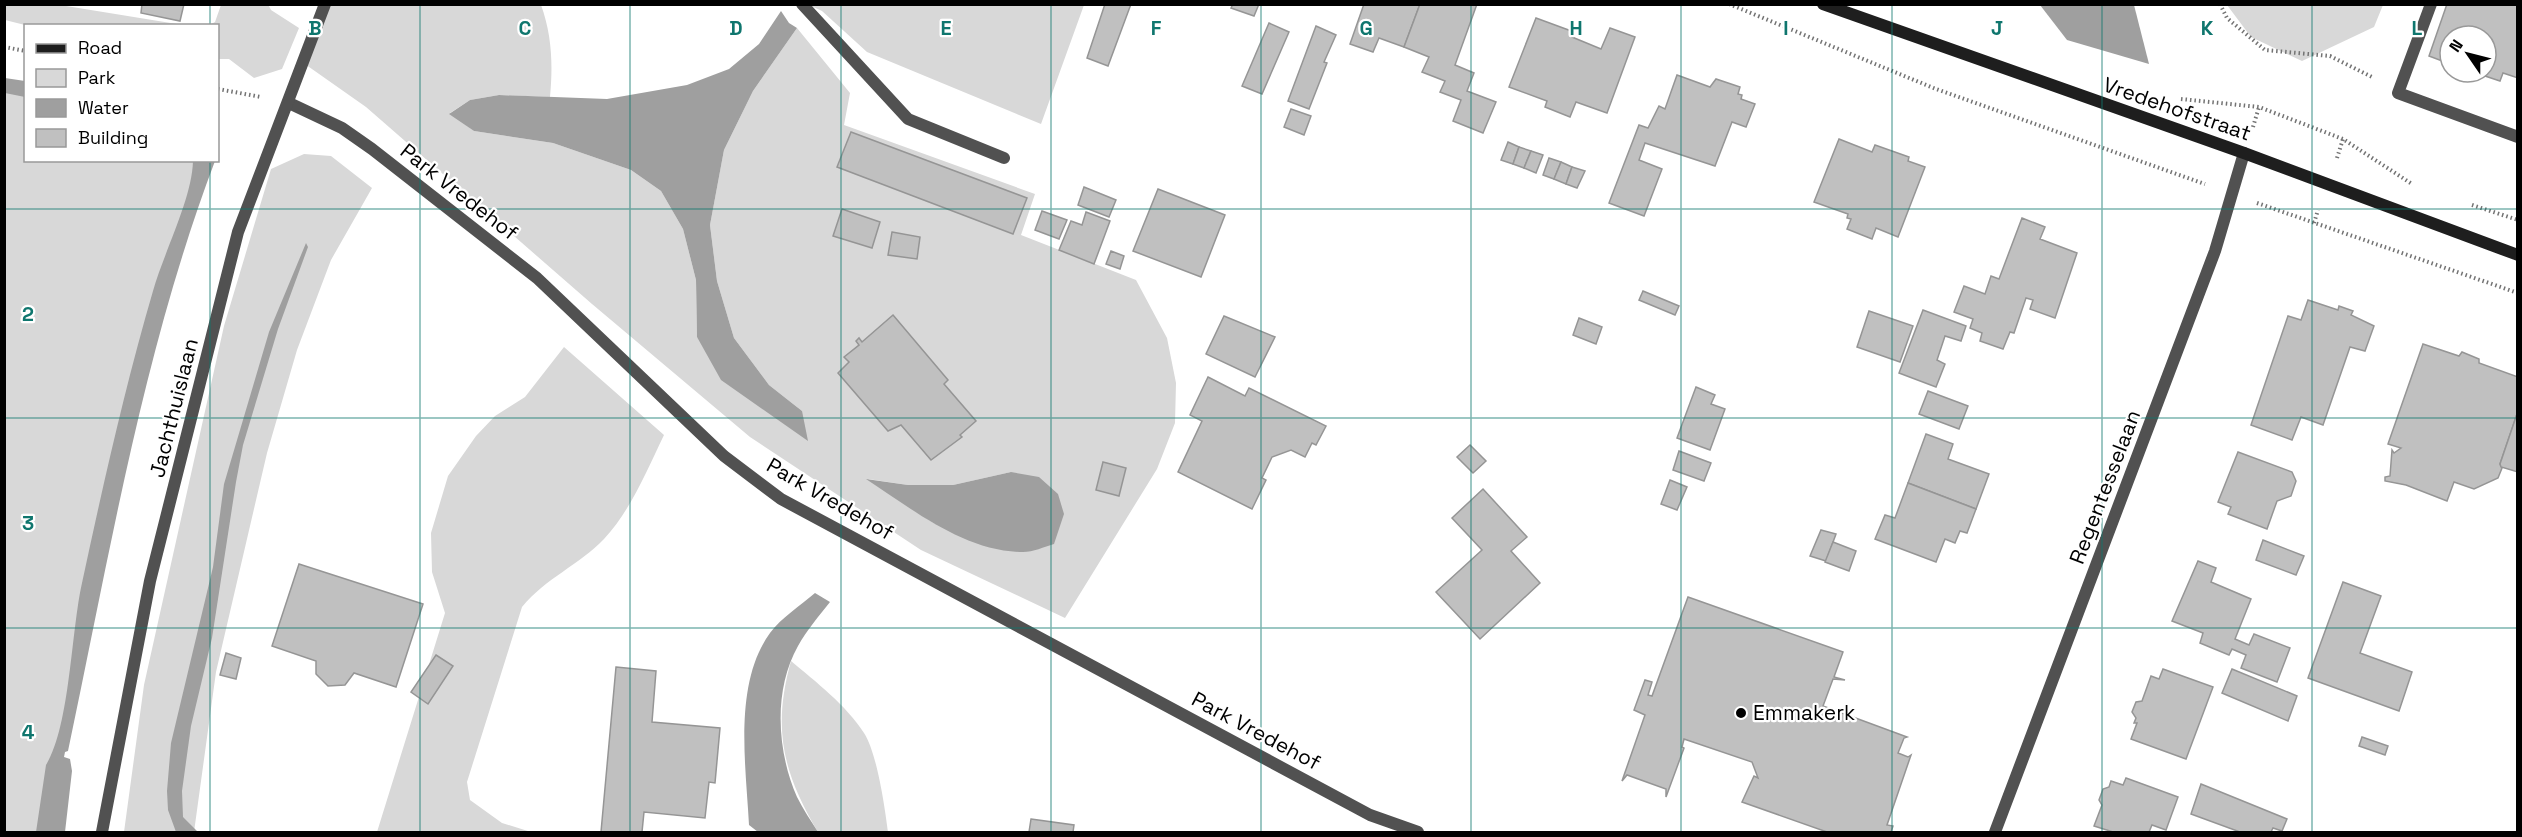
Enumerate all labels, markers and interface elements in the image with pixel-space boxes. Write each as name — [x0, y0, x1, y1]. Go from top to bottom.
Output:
text: B — [308, 15, 322, 41]
text: C — [519, 15, 532, 41]
text: D — [729, 15, 743, 41]
text: E — [940, 15, 952, 41]
text: F — [1151, 15, 1162, 41]
text: G — [1359, 15, 1373, 41]
text: H — [1569, 15, 1583, 41]
text: I — [1783, 15, 1789, 41]
text: J — [1991, 15, 2003, 41]
text: K — [2201, 15, 2214, 41]
text: L — [2412, 15, 2423, 41]
legend — [24, 24, 219, 162]
north arrow — [2438, 24, 2498, 84]
text: N — [2444, 35, 2468, 56]
text: Road — [78, 36, 122, 59]
text: Park — [78, 66, 116, 89]
street label: Vredehofstraat — [2100, 71, 2255, 146]
text: Water — [78, 96, 129, 119]
text: Building — [78, 126, 148, 149]
street label: Park Vredehof — [395, 137, 524, 246]
text: 2 — [22, 301, 34, 327]
street label: Jachthuislaan — [143, 335, 204, 480]
street label: Regentesselaan — [2063, 406, 2146, 568]
street label: Park Vredehof — [762, 451, 899, 546]
text: 3 — [22, 510, 34, 536]
street label: Park Vredehof — [1187, 685, 1325, 776]
place label: Emmakerk — [1753, 699, 1855, 726]
marker: Emmakerk — [1734, 706, 1748, 720]
text: 4 — [22, 719, 35, 745]

